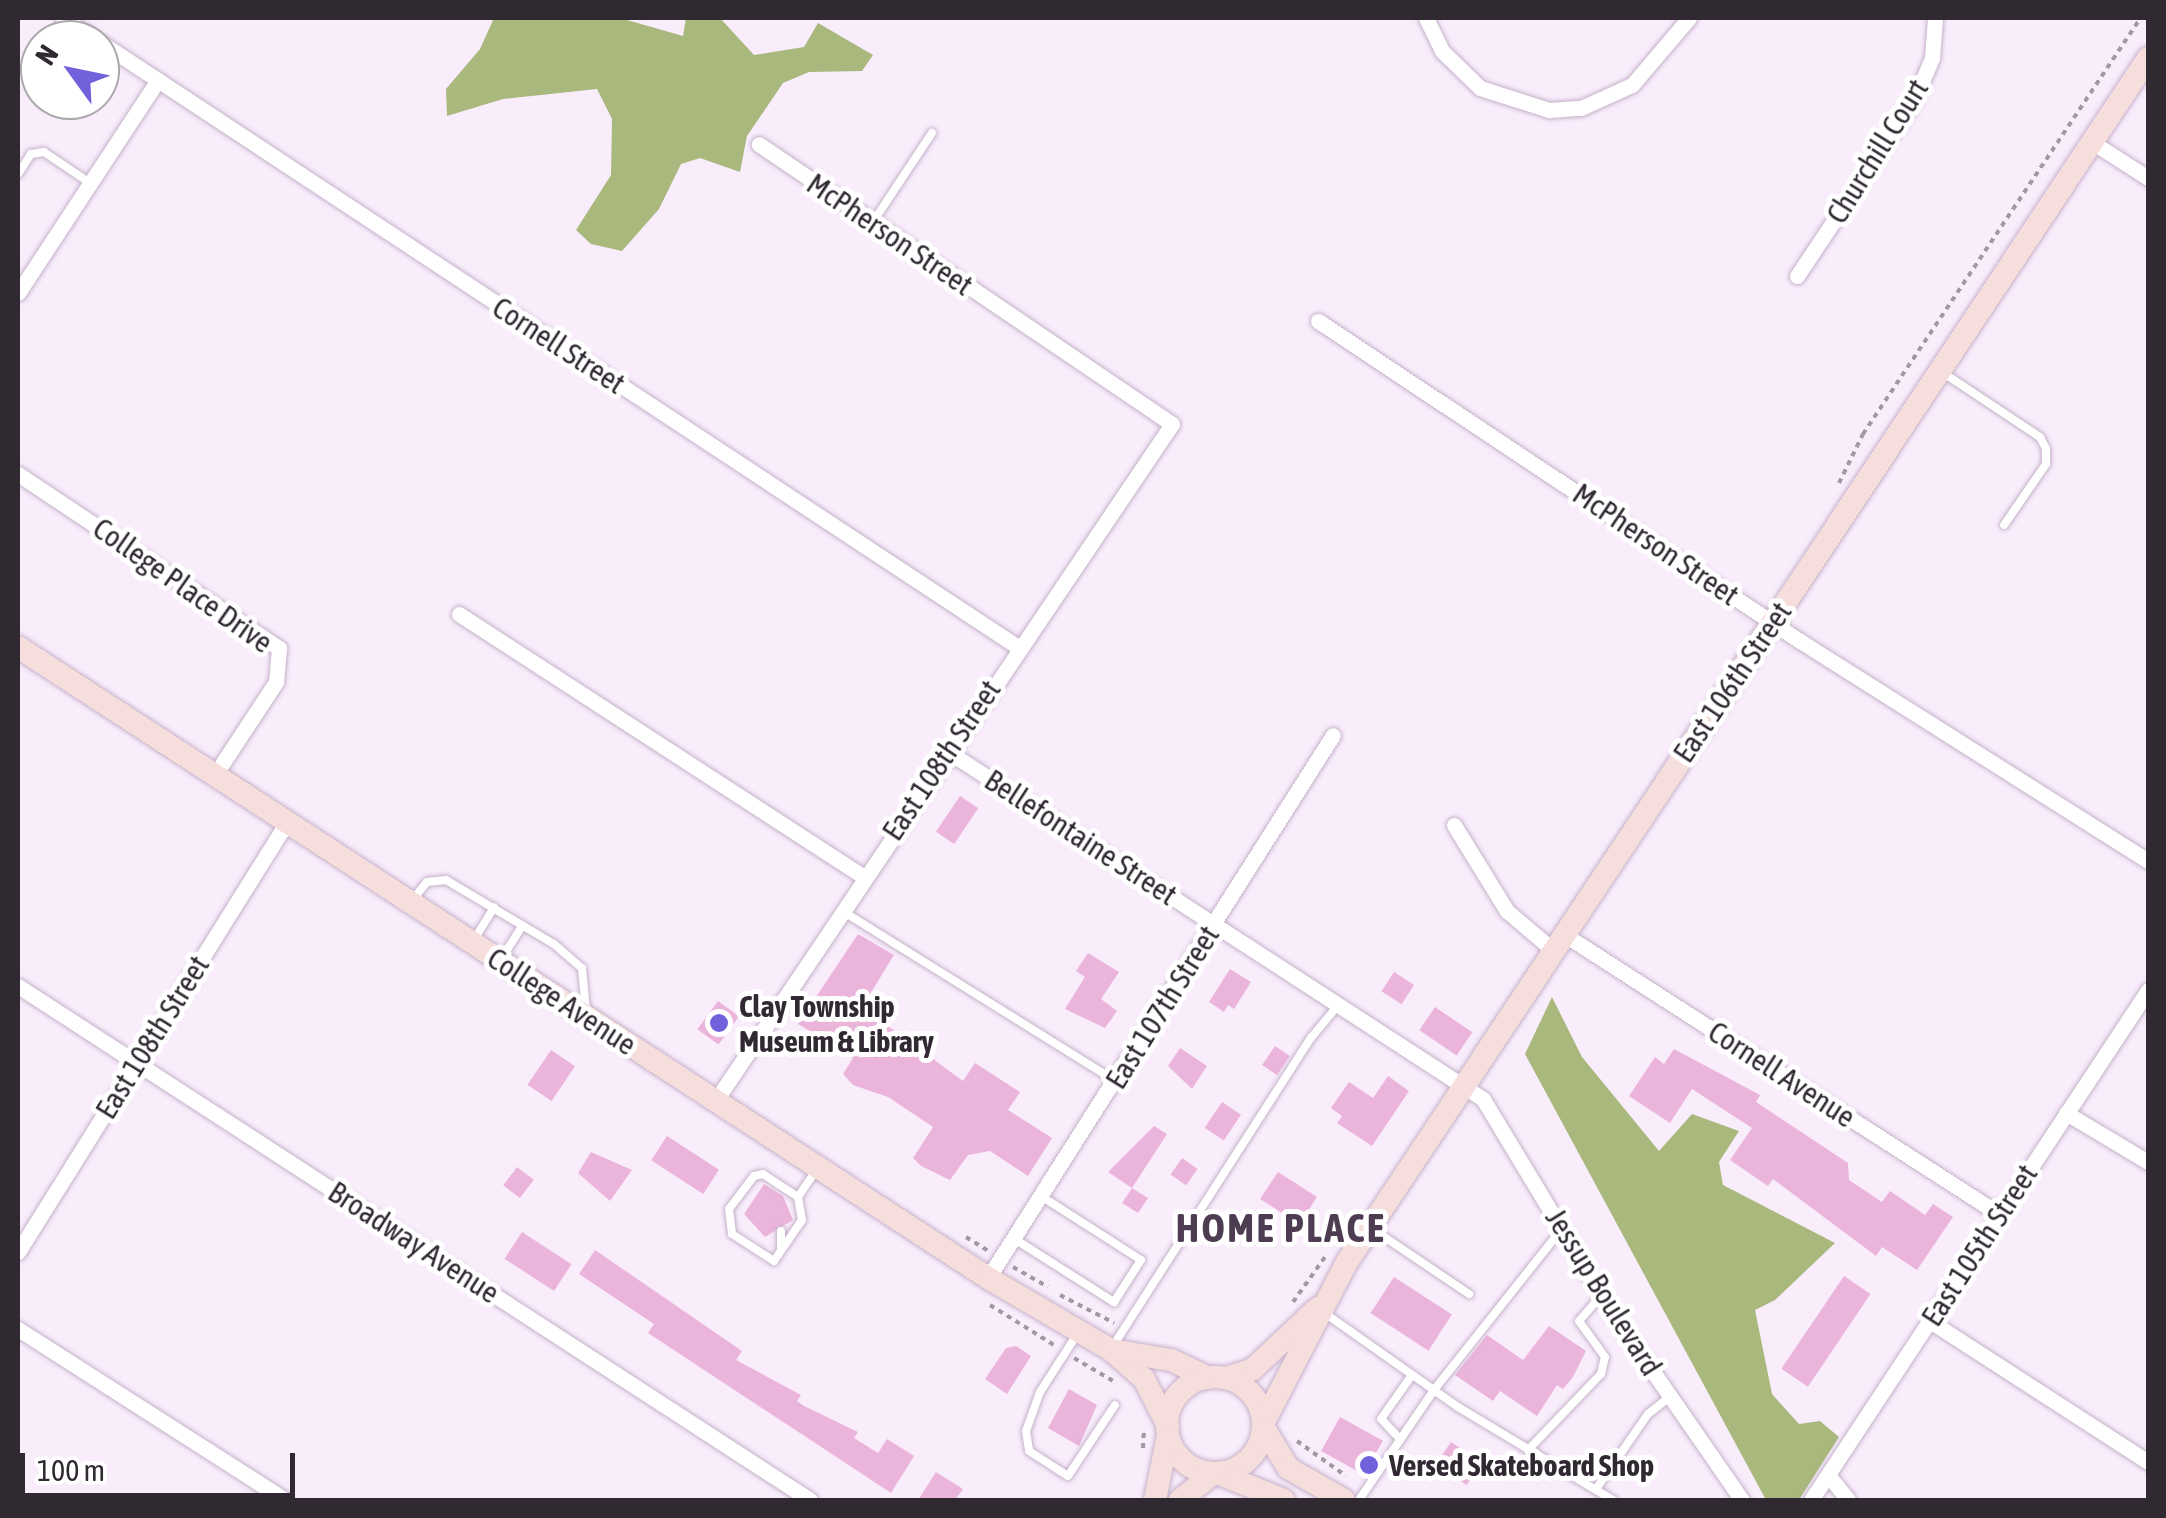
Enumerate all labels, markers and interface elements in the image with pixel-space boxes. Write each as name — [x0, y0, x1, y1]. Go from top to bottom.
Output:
north arrow — [20, 20, 120, 120]
text: N — [29, 39, 64, 70]
street label: Churchill Court — [1818, 72, 1936, 230]
street label: McPherson Street — [800, 165, 980, 303]
street label: Cornell Street — [486, 289, 632, 401]
street label: McPherson Street — [1566, 475, 1746, 613]
street label: College Place Drive — [86, 510, 280, 660]
street label: East 106th Street — [1665, 595, 1799, 769]
street label: East 108th Street — [874, 673, 1008, 847]
street label: Bellefontaine Street — [978, 762, 1184, 912]
street label: East 107th Street — [1098, 919, 1226, 1095]
street label: College Avenue — [481, 940, 643, 1062]
street label: East 108th Street — [88, 949, 216, 1125]
place label: Clay Township Museum & Library — [739, 988, 934, 1058]
marker: Clay Township Museum & Library — [708, 1012, 730, 1034]
street label: Cornell Avenue — [1702, 1013, 1862, 1135]
street label: East 105th Street — [1913, 1157, 2045, 1333]
street label: Broadway Avenue — [322, 1173, 506, 1311]
street label: Jessup Boulevard — [1538, 1202, 1670, 1382]
district label: HOME PLACE — [1176, 1204, 1386, 1252]
scale bar — [25, 1433, 300, 1495]
place label: Versed Skateboard Shop — [1389, 1447, 1654, 1483]
text: 100 m — [37, 1453, 105, 1487]
marker: Versed Skateboard Shop — [1358, 1454, 1380, 1476]

